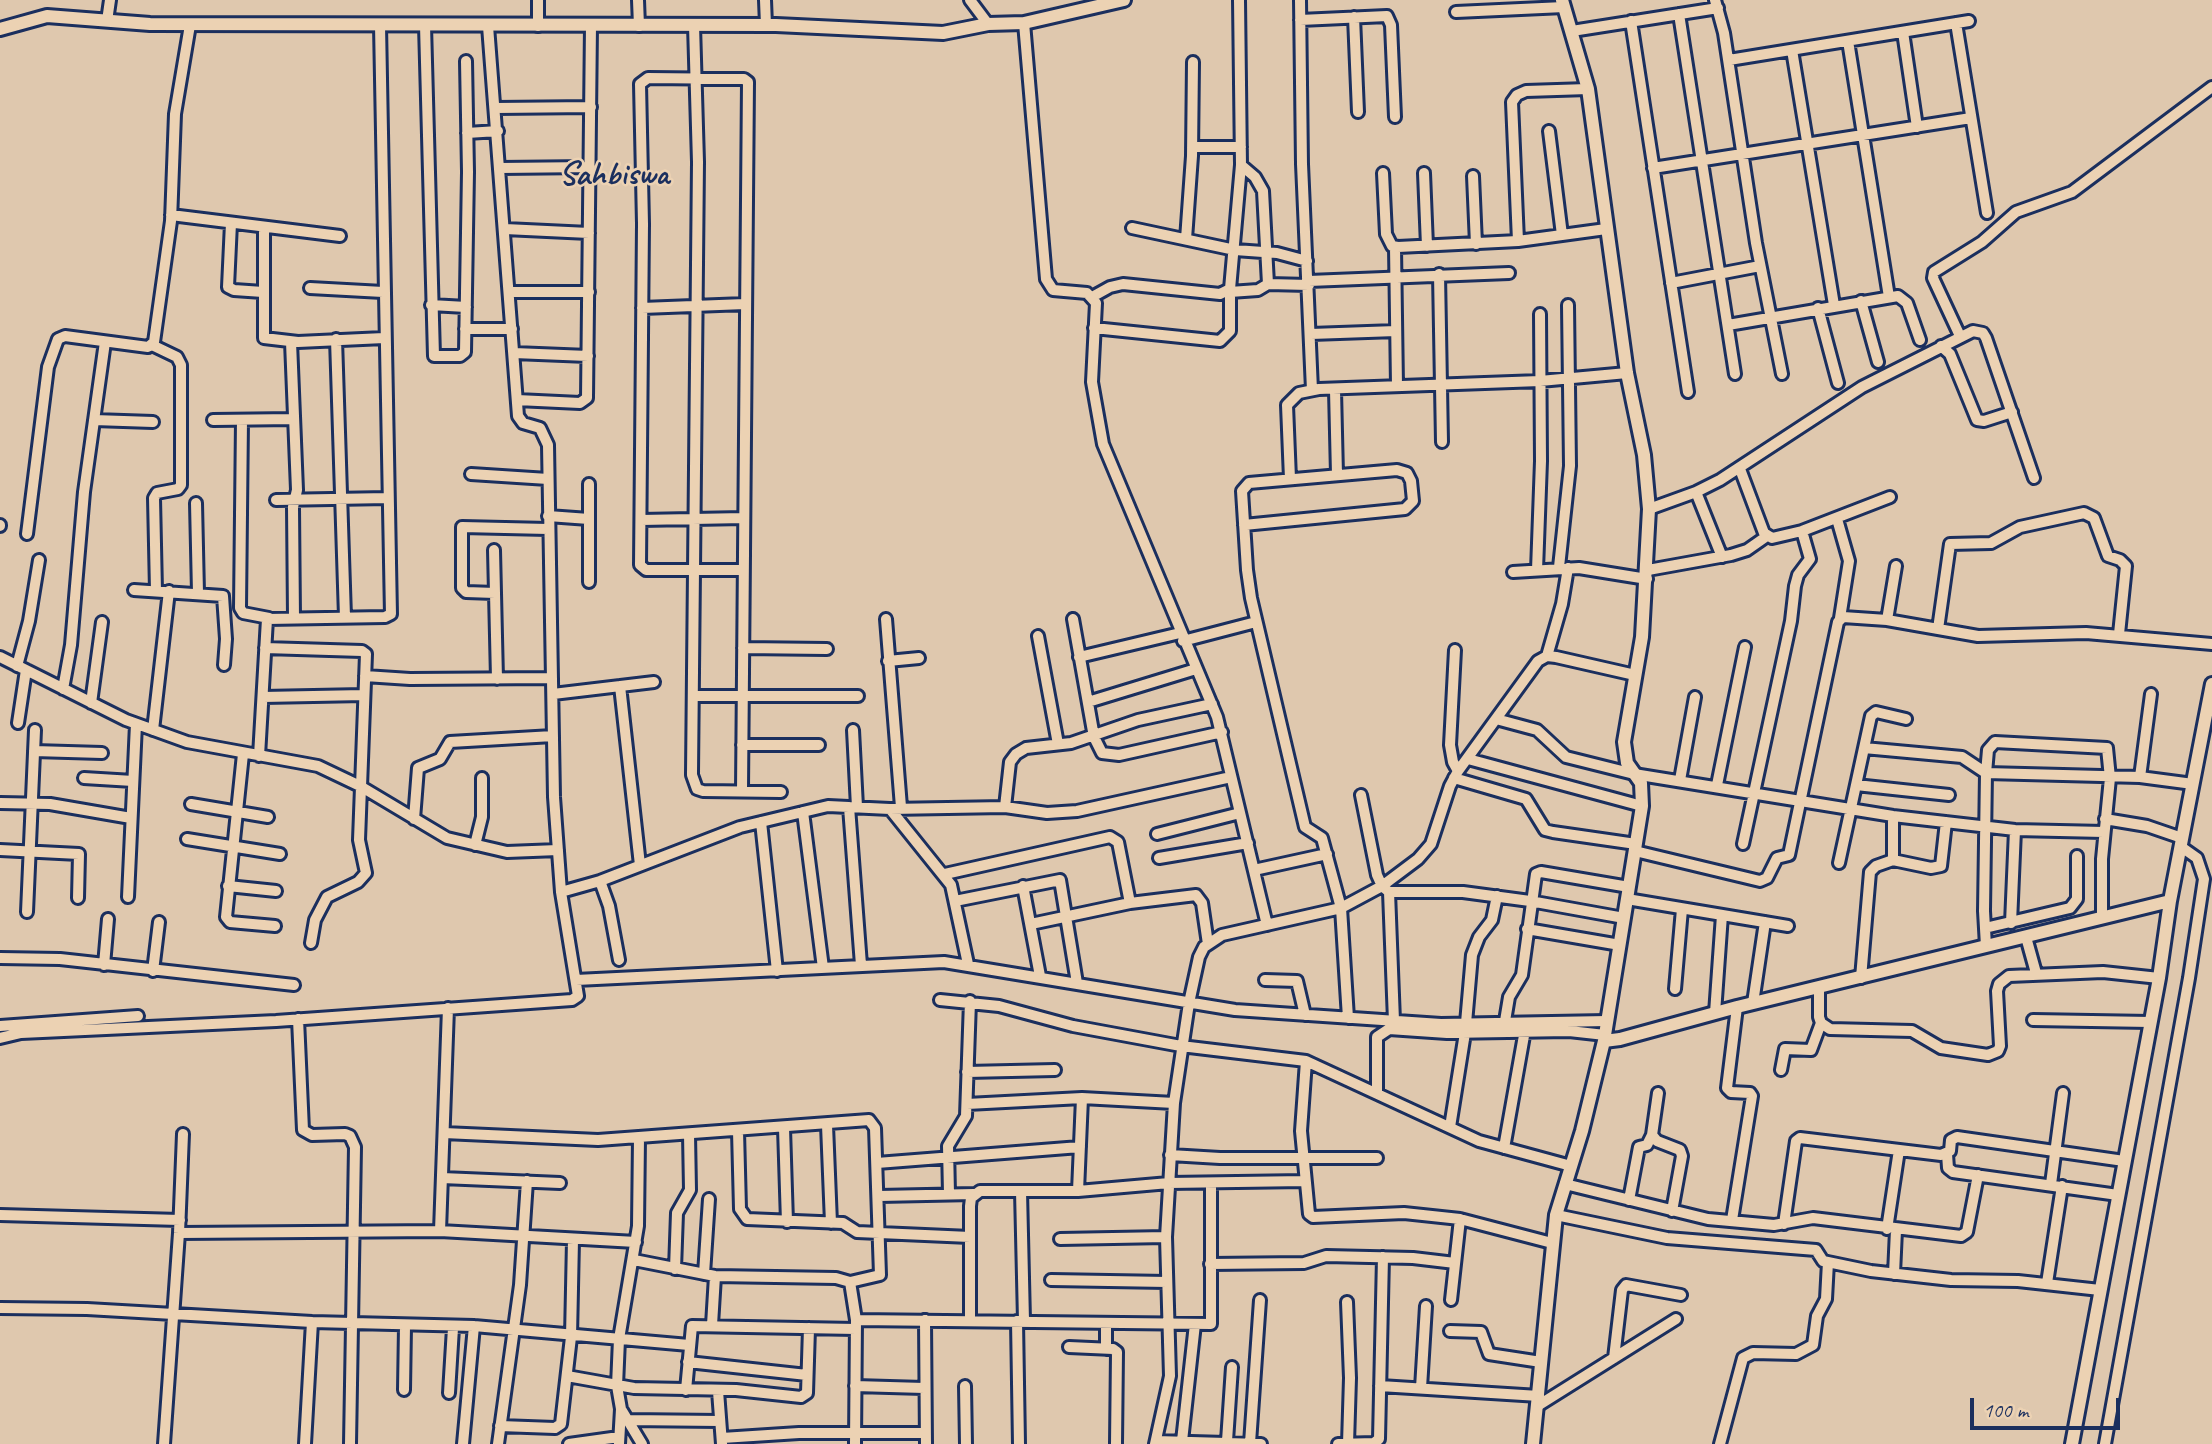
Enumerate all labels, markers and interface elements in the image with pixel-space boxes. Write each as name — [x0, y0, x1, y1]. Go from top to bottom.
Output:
district label: Sahbiswa — [559, 155, 669, 195]
scale bar — [1974, 1384, 2124, 1428]
text: 100 m — [1983, 1397, 2028, 1423]

